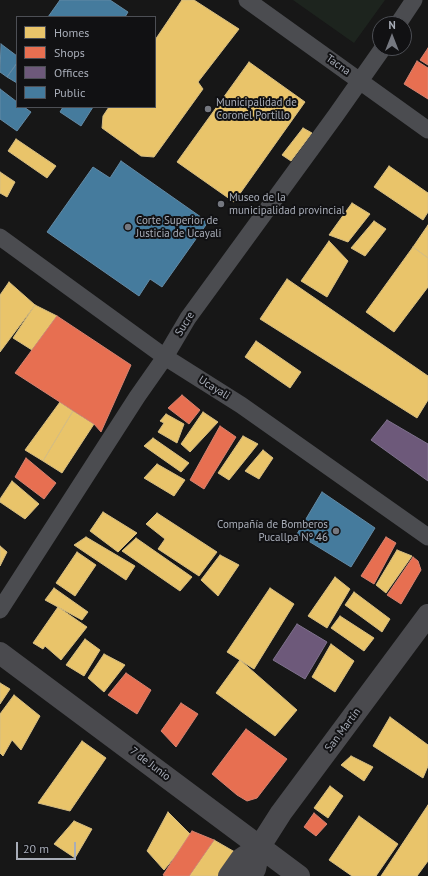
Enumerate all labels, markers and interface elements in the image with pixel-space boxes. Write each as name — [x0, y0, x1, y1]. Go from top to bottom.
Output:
legend — [16, 16, 156, 108]
north arrow — [372, 16, 412, 56]
text: N — [388, 18, 396, 32]
text: Homes — [54, 25, 89, 40]
text: Shops — [54, 45, 85, 60]
street label: Tacna — [323, 52, 353, 78]
text: Offices — [54, 65, 89, 80]
text: Public — [54, 85, 85, 100]
place label: Municipalidad de Coronel Portillo — [216, 96, 297, 122]
marker: Municipalidad de Coronel Portillo — [203, 104, 213, 114]
place label: Museo de la municipalidad provincial — [229, 191, 345, 217]
marker: Museo de la municipalidad provincial — [216, 199, 226, 209]
place label: Corte Superior de Justicia de Ucayali — [136, 214, 222, 240]
marker: Corte Superior de Justicia de Ucayali — [123, 222, 133, 232]
street label: Sucre — [172, 309, 198, 339]
street label: Ucayali — [196, 373, 232, 403]
place label: Compañía de Bomberos Pucallpa Nº 46 — [217, 518, 328, 544]
marker: Compañía de Bomberos Pucallpa Nº 46 — [331, 526, 341, 536]
street label: San Martín — [322, 706, 364, 754]
street label: 7 de Junio — [127, 744, 173, 784]
scale bar — [18, 834, 78, 860]
text: 20 m — [23, 841, 49, 856]

